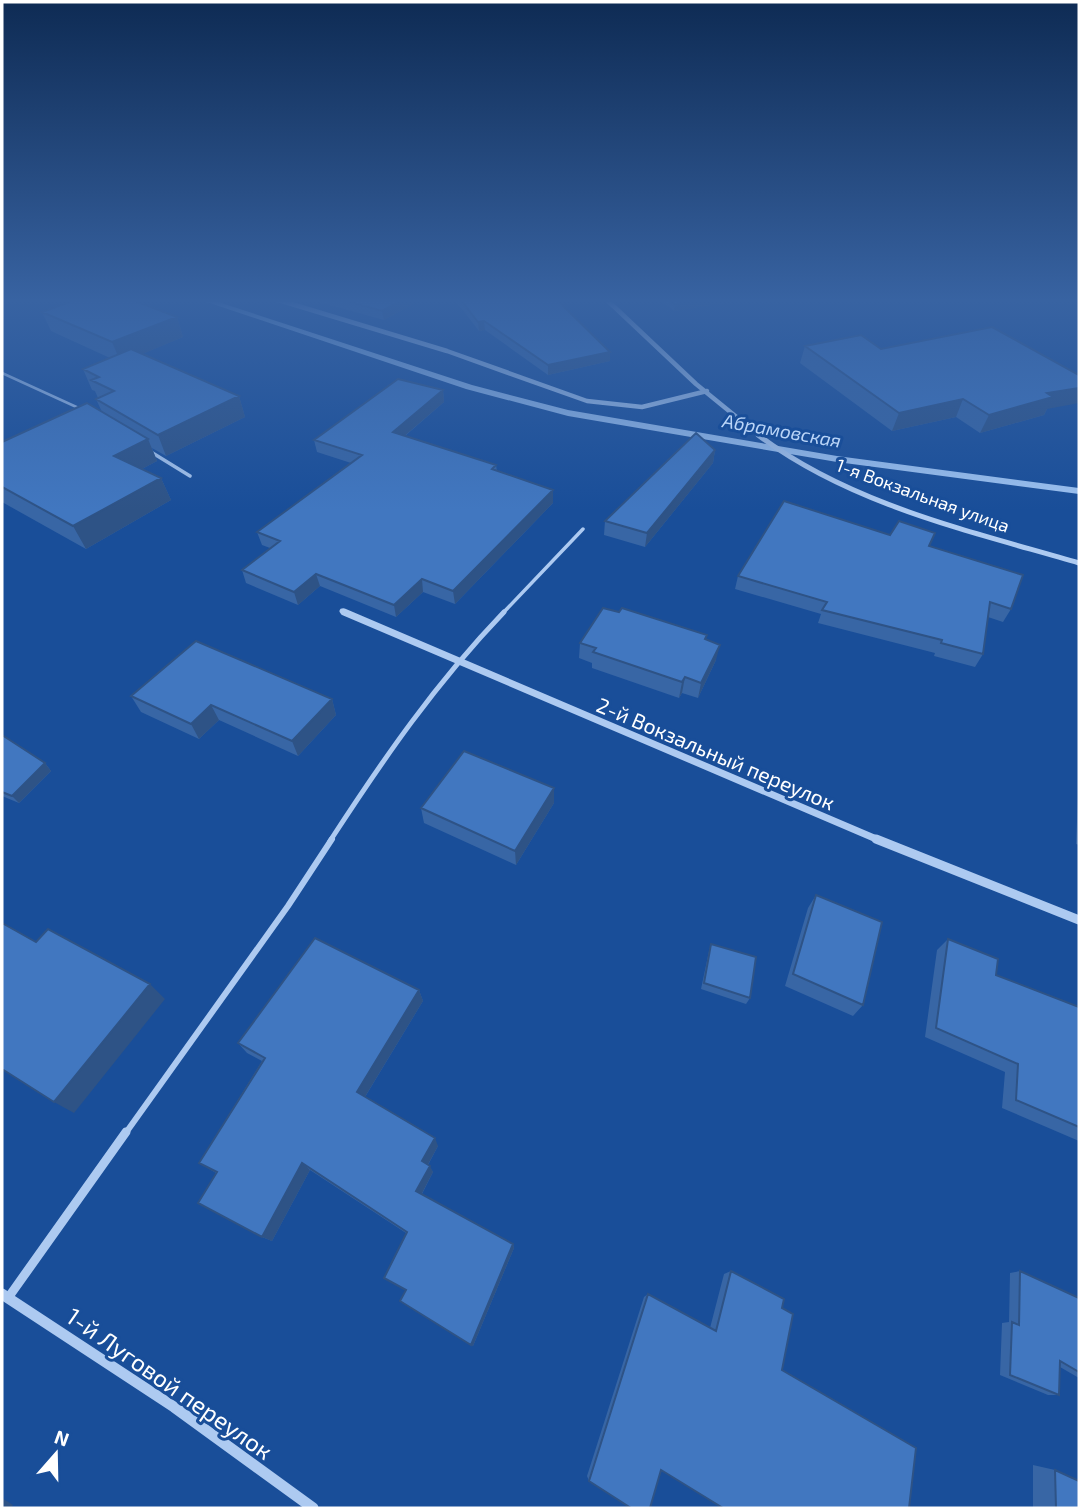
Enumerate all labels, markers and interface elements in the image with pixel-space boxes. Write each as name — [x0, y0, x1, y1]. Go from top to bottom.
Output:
water label: Абрамовская — [720, 408, 843, 452]
street label: 1-я Вокзальная улица — [833, 453, 1013, 537]
street label: 2-й Вокзальный переулок — [593, 691, 839, 815]
street label: 1-й Луговой переулок — [61, 1301, 279, 1466]
north arrow — [21, 1419, 91, 1489]
text: N — [52, 1424, 72, 1451]

